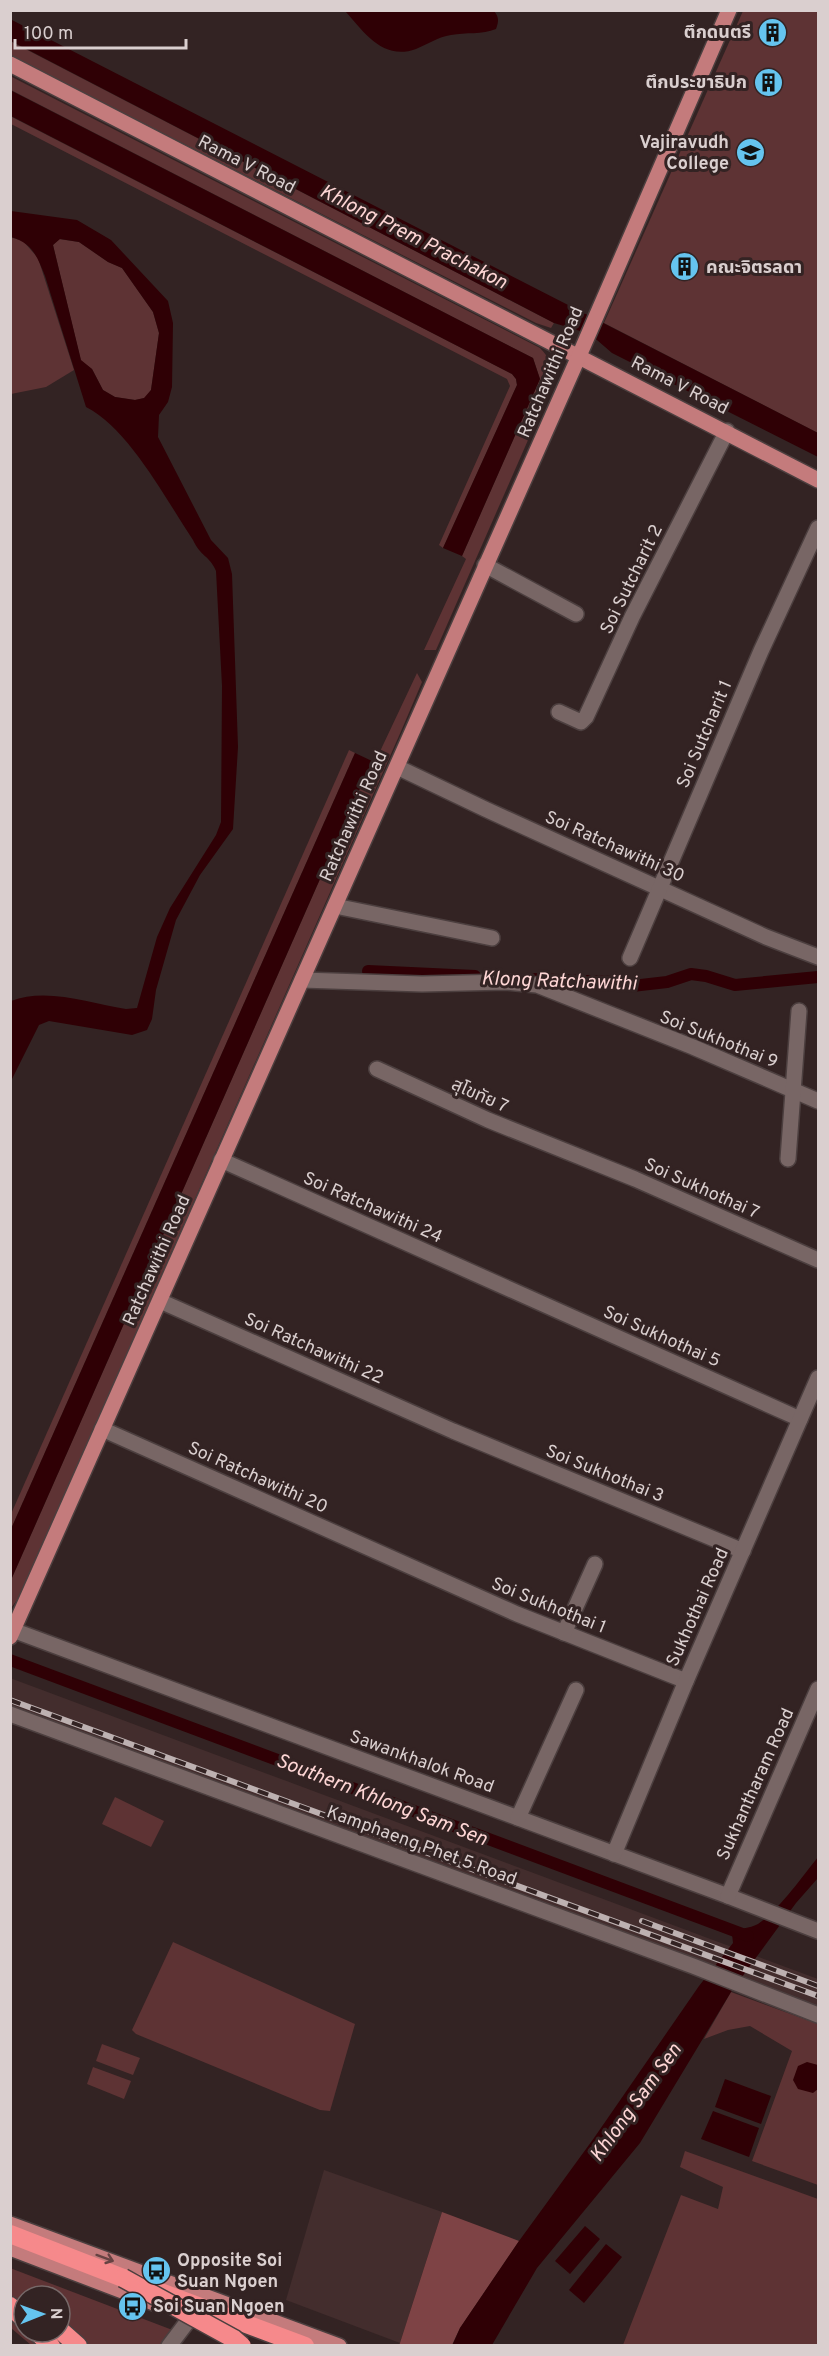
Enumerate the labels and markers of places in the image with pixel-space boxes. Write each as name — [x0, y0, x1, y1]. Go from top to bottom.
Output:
building icon: ตึกดนตรี — [756, 16, 788, 48]
place label: ตึกดนตรี — [684, 22, 751, 45]
building icon: ตึกประขาธิปก — [752, 66, 784, 98]
place label: ตึกประขาธิปก — [646, 72, 747, 95]
place label: Vajiravudh College — [639, 132, 729, 176]
school or university icon: Vajiravudh College — [734, 136, 766, 168]
building icon: คณะจิตรลดา — [669, 251, 701, 283]
place label: คณะจิตรลดา — [706, 257, 802, 280]
place label: Opposite Soi Suan Ngoen — [177, 2250, 282, 2294]
bus stop icon: Opposite Soi Suan Ngoen — [140, 2254, 172, 2286]
bus stop icon: Soi Suan Ngoen — [116, 2290, 148, 2322]
place label: Soi Suan Ngoen — [153, 2296, 285, 2319]

